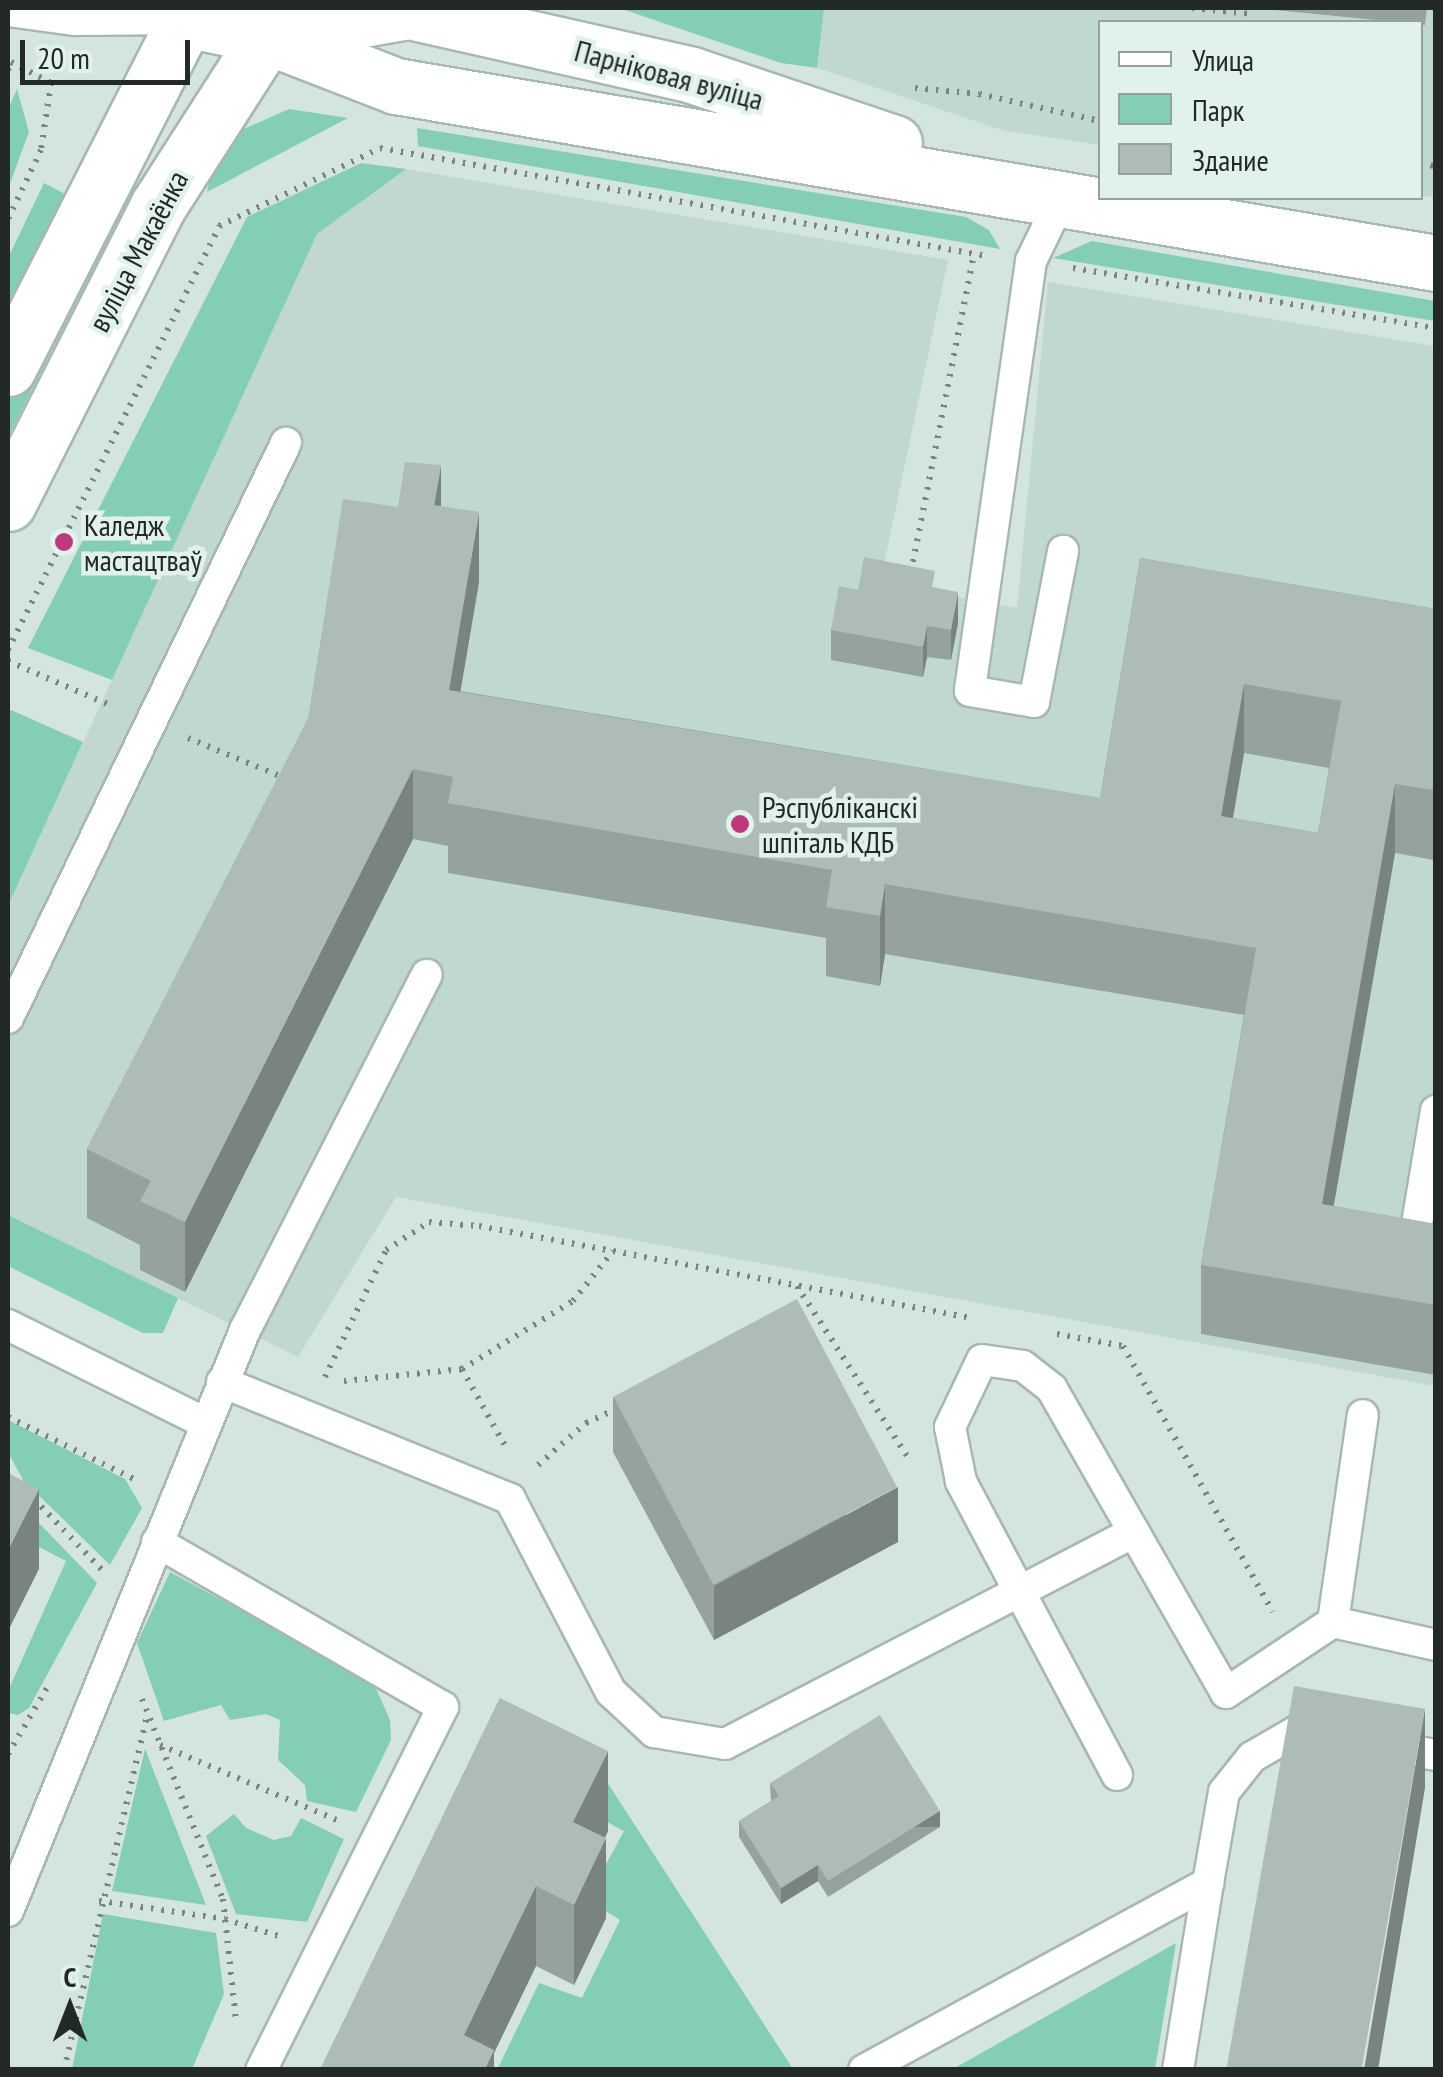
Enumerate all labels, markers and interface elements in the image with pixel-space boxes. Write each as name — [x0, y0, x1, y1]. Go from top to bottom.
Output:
scale bar — [25, 20, 195, 82]
legend — [1098, 20, 1423, 200]
street label: Парніковая вуліца — [571, 33, 767, 117]
text: 20 m — [37, 38, 90, 77]
text: Улица — [1192, 40, 1254, 79]
text: Парк — [1192, 90, 1244, 129]
text: Здание — [1192, 140, 1269, 179]
street label: вуліца Макаёнка — [81, 164, 195, 338]
place label: Каледж мастацтваў — [84, 507, 202, 578]
marker: Каледж мастацтваў — [53, 531, 75, 553]
place label: Рэспубліканскі шпіталь КДБ — [762, 789, 918, 860]
marker: Рэспубліканскі шпіталь КДБ — [727, 811, 753, 837]
north arrow — [20, 1957, 120, 2057]
text: С — [64, 1958, 76, 1995]

